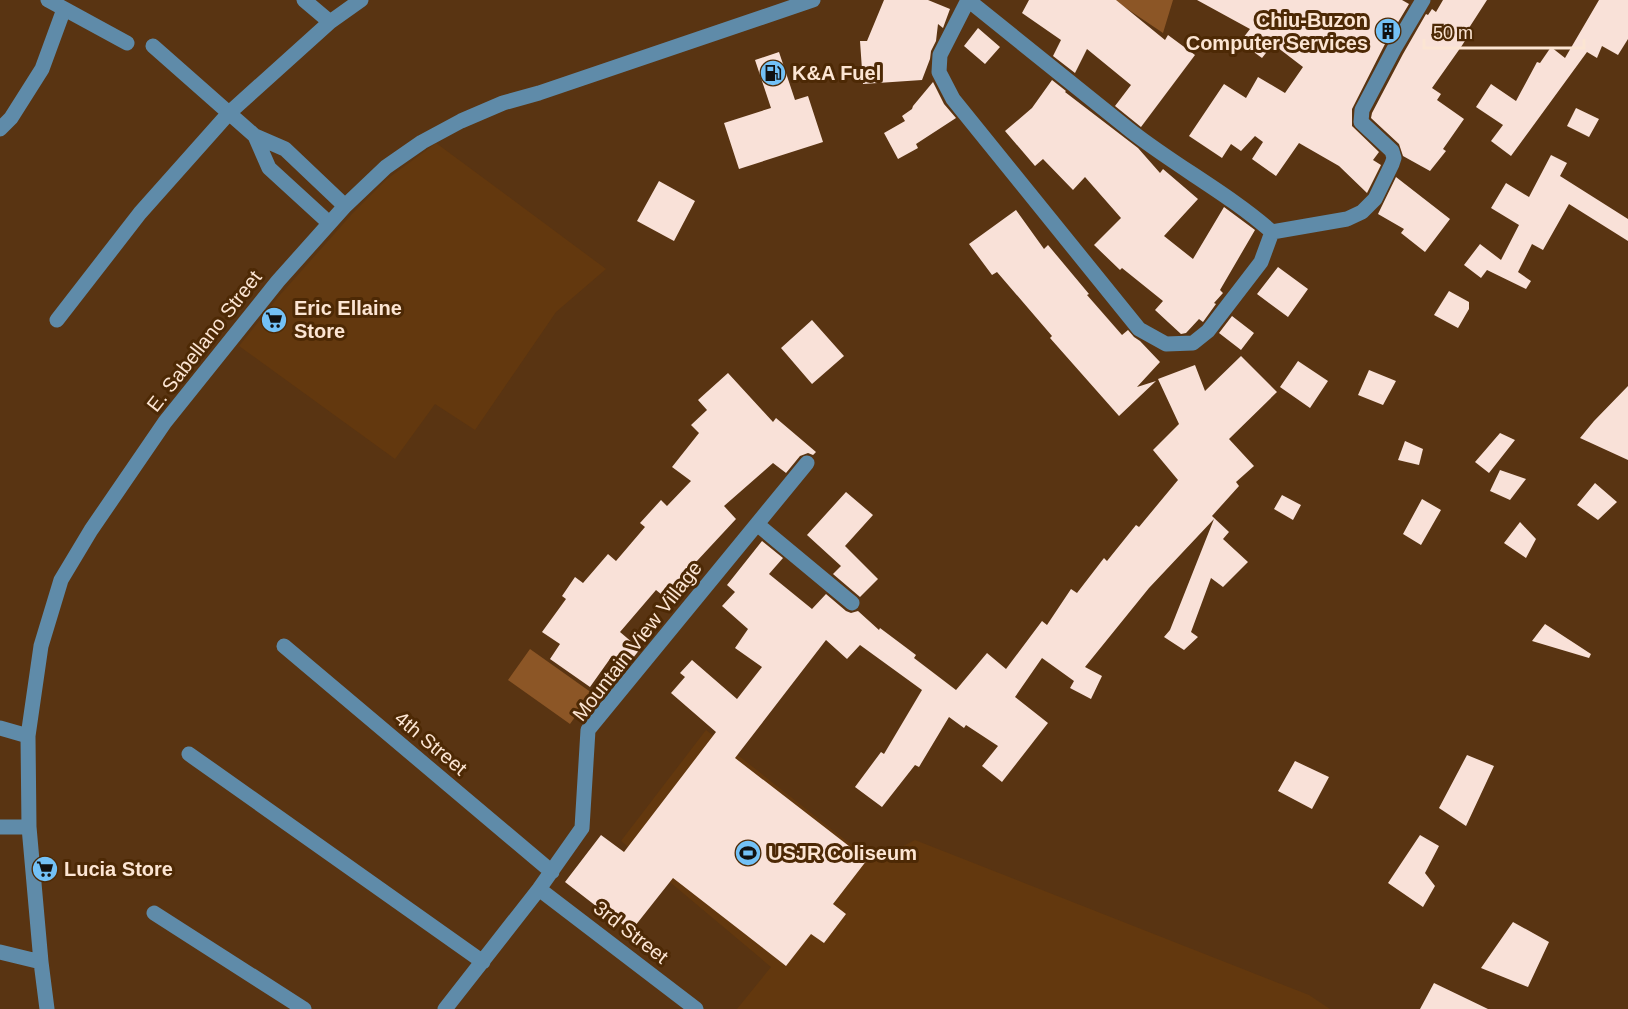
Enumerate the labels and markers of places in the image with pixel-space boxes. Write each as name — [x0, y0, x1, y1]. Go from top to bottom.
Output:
place label: Chiu-Buzon Computer Services — [1186, 9, 1368, 54]
building icon: Chiu-Buzon Computer Services — [1373, 16, 1403, 46]
fuel station icon: K&A Fuel — [758, 58, 788, 88]
place label: K&A Fuel — [792, 62, 881, 84]
place label: Eric Ellaine Store — [294, 297, 402, 342]
supermarket icon: Eric Ellaine Store — [259, 305, 289, 335]
sports icon: USJR Coliseum — [733, 838, 763, 868]
place label: USJR Coliseum — [768, 842, 917, 864]
supermarket icon: Lucia Store — [30, 854, 60, 884]
place label: Lucia Store — [64, 858, 173, 880]

